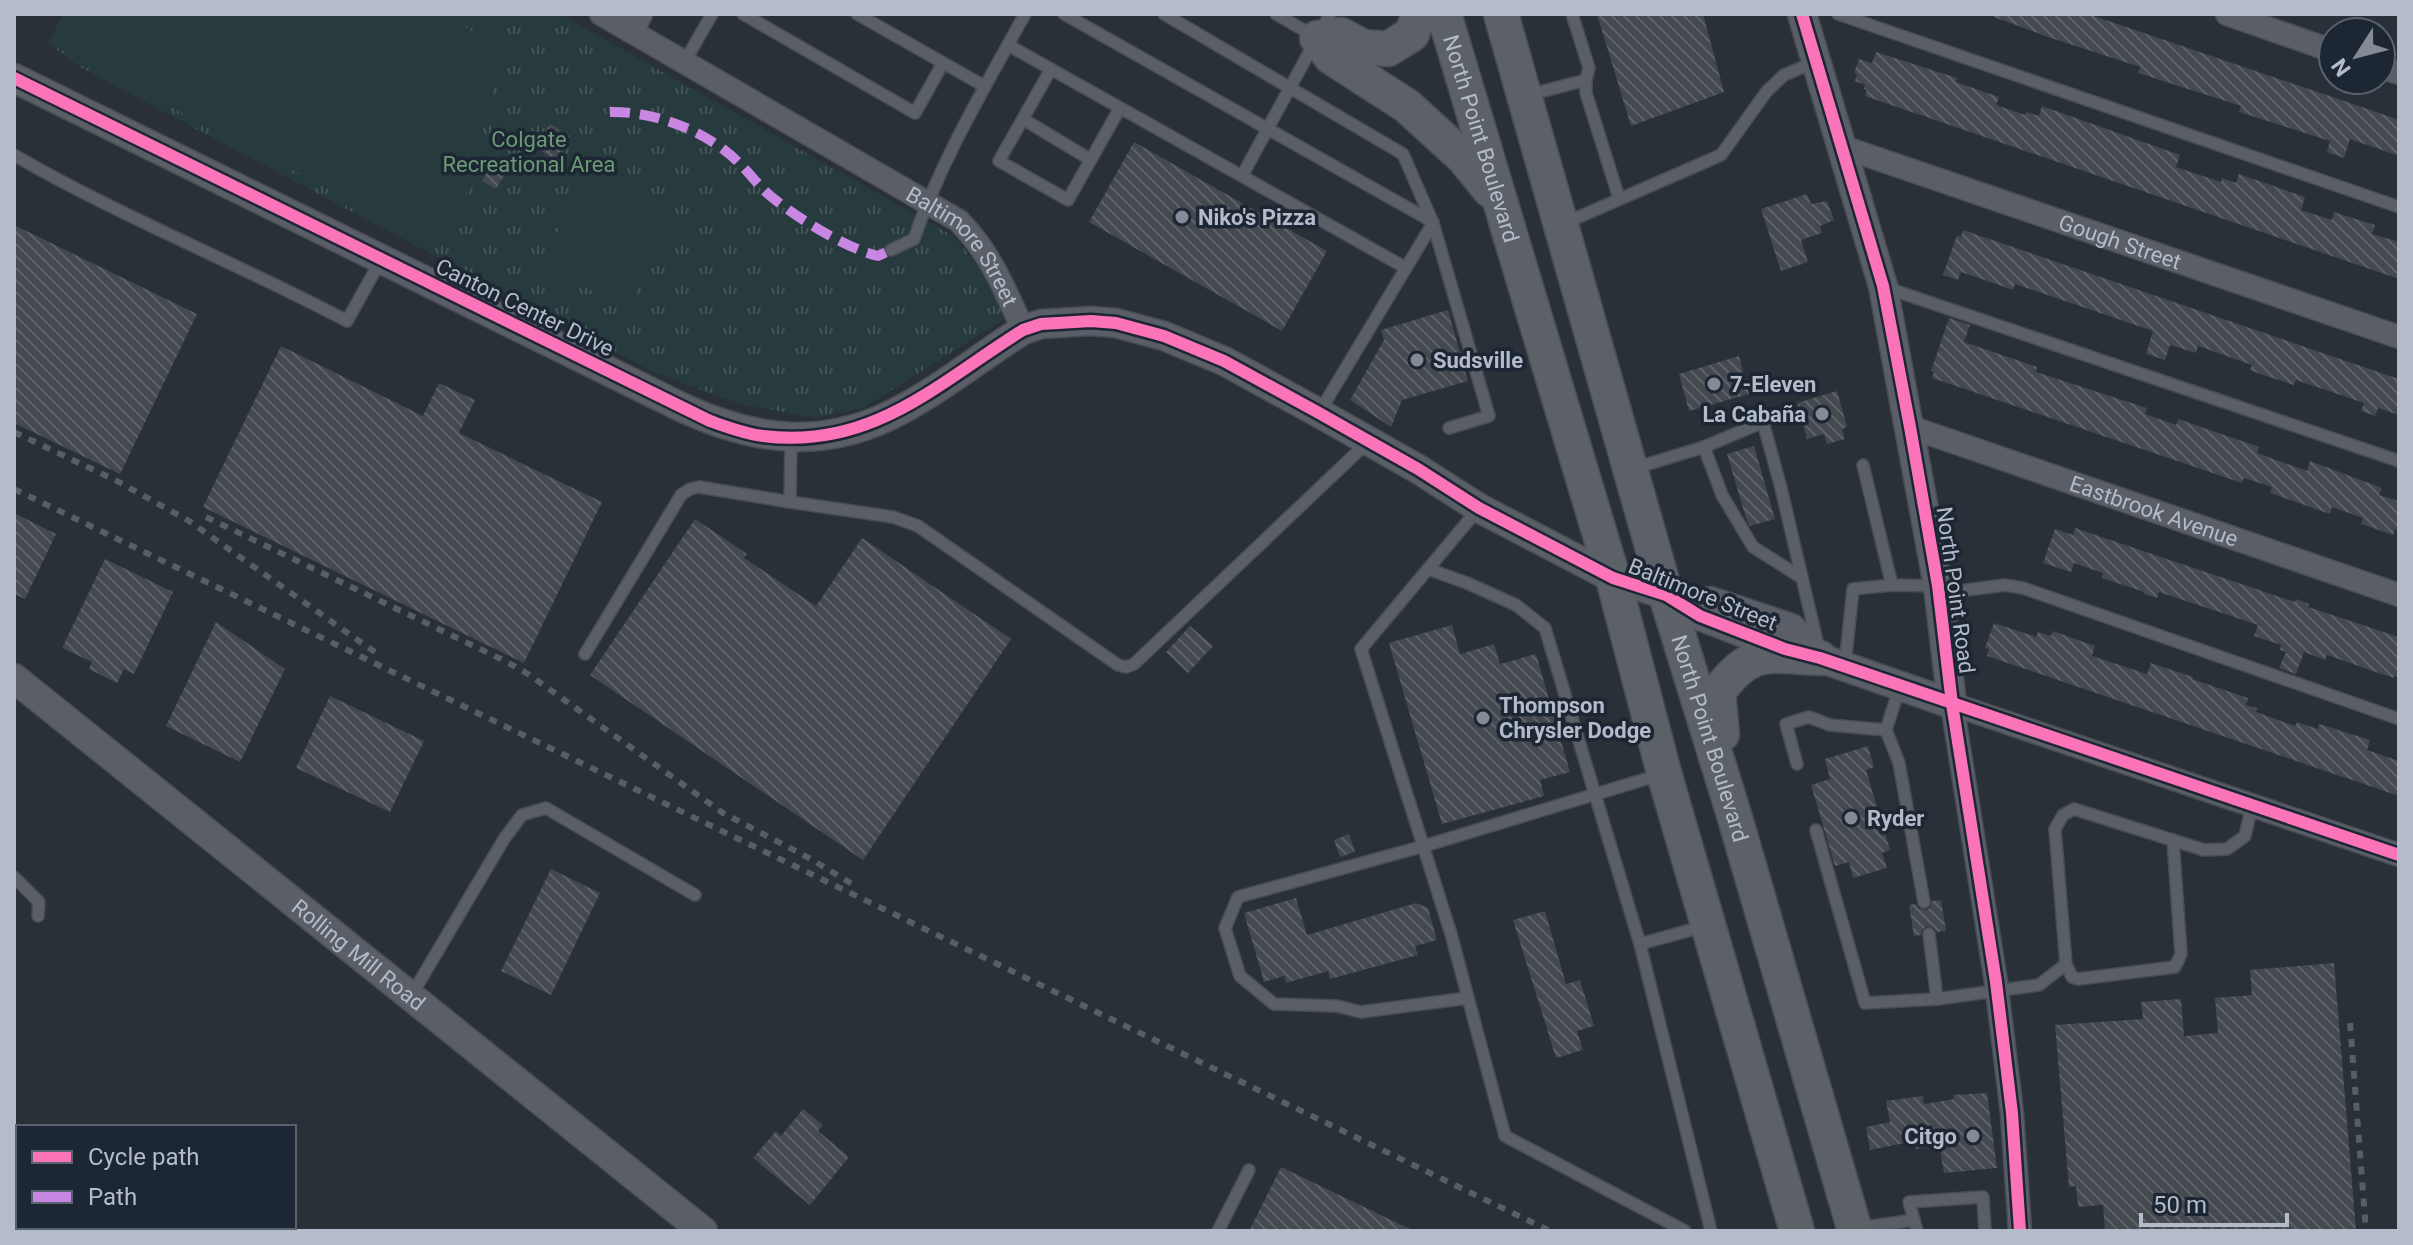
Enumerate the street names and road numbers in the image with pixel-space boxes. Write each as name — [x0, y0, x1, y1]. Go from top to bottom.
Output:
street label: North Point Boulevard — [1438, 32, 1524, 245]
street label: Baltimore Street — [902, 181, 1023, 310]
street label: Gough Street — [2055, 210, 2184, 275]
street label: Canton Center Drive — [432, 253, 618, 361]
street label: Eastbrook Avenue — [2066, 471, 2241, 552]
street label: North Point Road — [1931, 505, 1980, 675]
street label: Baltimore Street — [1625, 553, 1781, 636]
street label: North Point Boulevard — [1666, 632, 1753, 845]
street label: Rolling Mill Road — [287, 894, 430, 1016]

